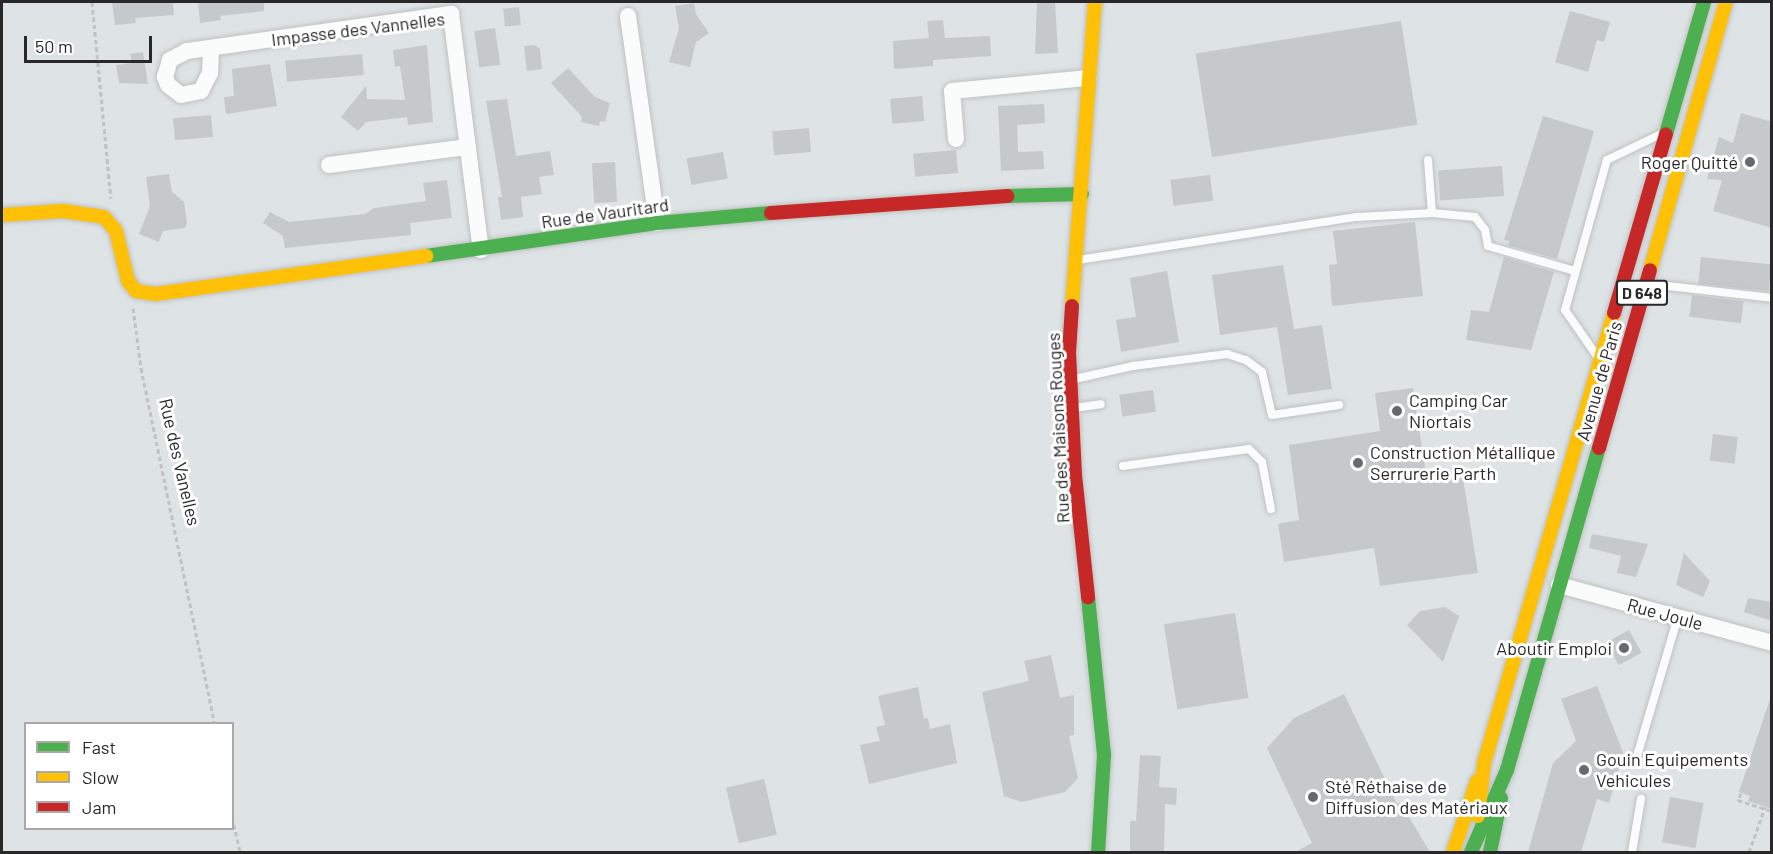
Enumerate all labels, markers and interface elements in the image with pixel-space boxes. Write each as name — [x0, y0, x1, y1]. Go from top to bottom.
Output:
street label: Impasse des Vannelles — [270, 8, 446, 50]
scale bar — [27, 24, 154, 62]
text: 50 m — [35, 35, 73, 57]
place label: Roger Quitté — [1641, 151, 1738, 173]
marker: Roger Quitté — [1743, 155, 1757, 169]
street label: Rue de Vauritard — [540, 193, 670, 233]
road number: D 648 — [1615, 280, 1669, 306]
street label: Avenue de Paris — [1572, 319, 1626, 443]
street label: Rue des Maisons Rouges — [1042, 332, 1074, 524]
place label: Camping Car Niortais — [1409, 390, 1508, 432]
street label: Rue des Vanelles — [155, 396, 205, 528]
marker: Camping Car Niortais — [1390, 404, 1404, 418]
place label: Construction Métallique Serrurerie Parth — [1370, 442, 1556, 484]
marker: Construction Métallique Serrurerie Parth — [1351, 456, 1365, 470]
street label: Rue Joule — [1625, 594, 1705, 634]
place label: Aboutir Emploi — [1496, 637, 1612, 659]
marker: Aboutir Emploi — [1617, 641, 1631, 655]
legend — [24, 722, 234, 830]
text: Fast — [82, 736, 116, 758]
place label: Gouin Equipements Vehicules — [1596, 749, 1748, 792]
marker: Gouin Equipements Vehicules — [1577, 763, 1591, 777]
text: Slow — [82, 766, 119, 788]
place label: Sté Réthaise de Diffusion des Matériaux — [1325, 776, 1508, 818]
marker: Sté Réthaise de Diffusion des Matériaux — [1306, 790, 1320, 804]
text: Jam — [82, 796, 116, 818]

